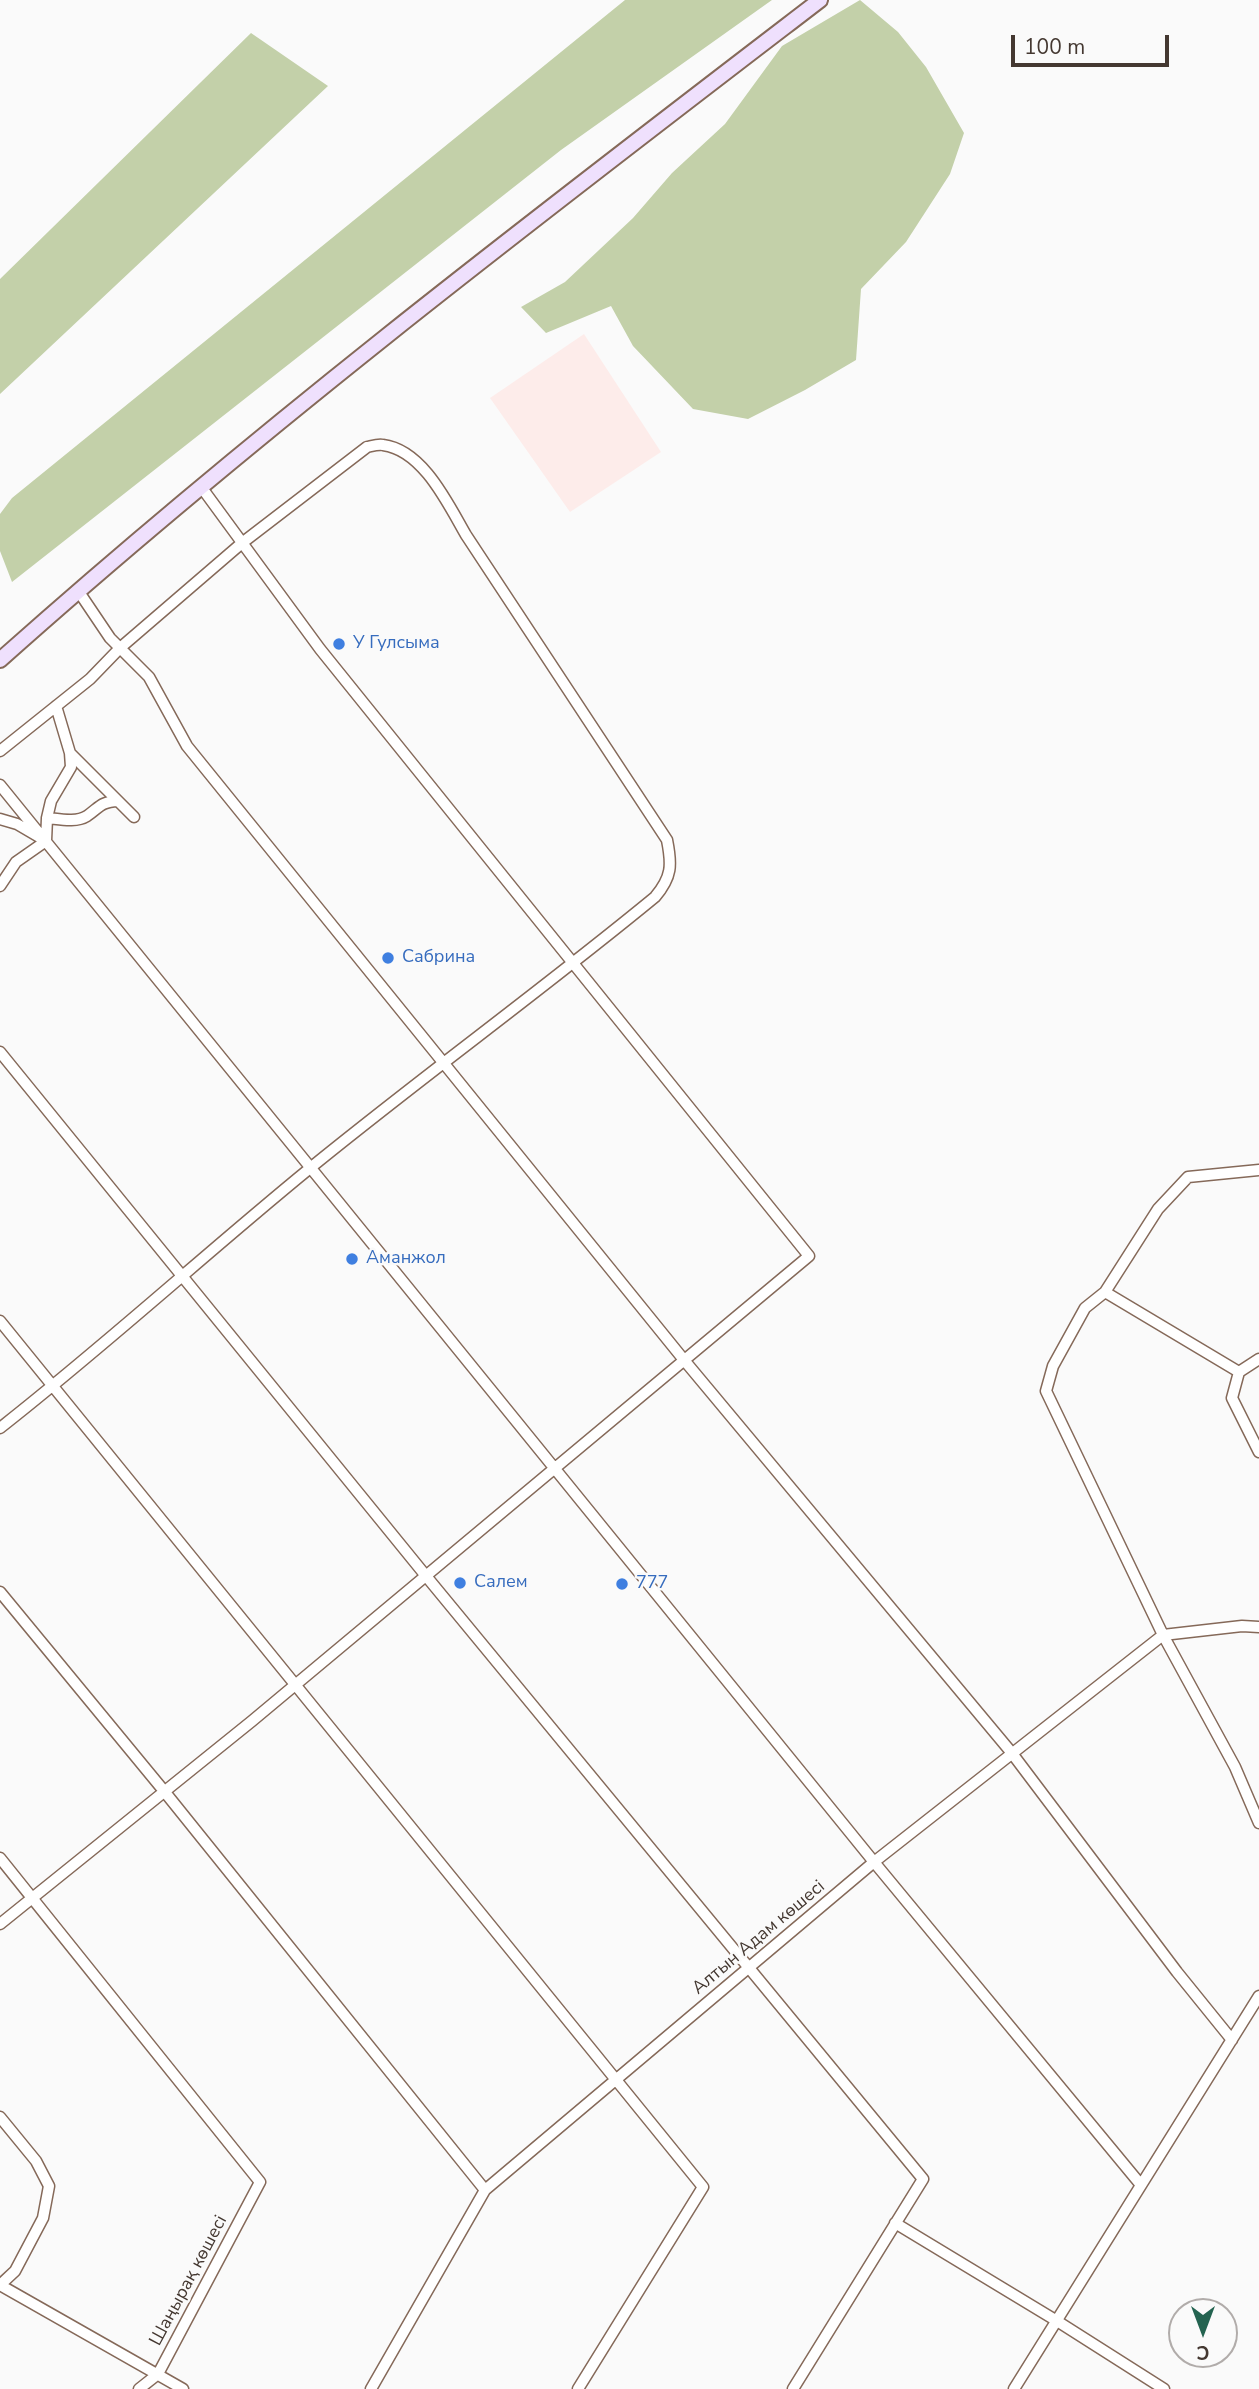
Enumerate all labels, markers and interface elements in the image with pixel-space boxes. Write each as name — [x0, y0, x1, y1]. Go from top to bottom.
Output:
scale bar — [1014, 21, 1172, 65]
text: 100 m — [1024, 33, 1085, 61]
place label: У Гулсыма — [353, 633, 440, 655]
marker: У Гулсыма — [331, 636, 347, 652]
place label: Сабрина — [402, 947, 475, 969]
marker: Сабрина — [380, 950, 396, 966]
place label: Аманжол — [366, 1248, 446, 1270]
marker: Аманжол — [344, 1251, 360, 1267]
place label: Салем — [474, 1572, 528, 1594]
place label: 777 — [636, 1573, 668, 1595]
marker: Салем — [452, 1575, 468, 1591]
marker: 777 — [614, 1576, 630, 1592]
street label: Алтын Адам көшесі — [688, 1876, 830, 2000]
street label: Шаңырақ көшесі — [146, 2212, 232, 2350]
north arrow — [1168, 2298, 1238, 2368]
text: С — [1197, 2339, 1209, 2365]

